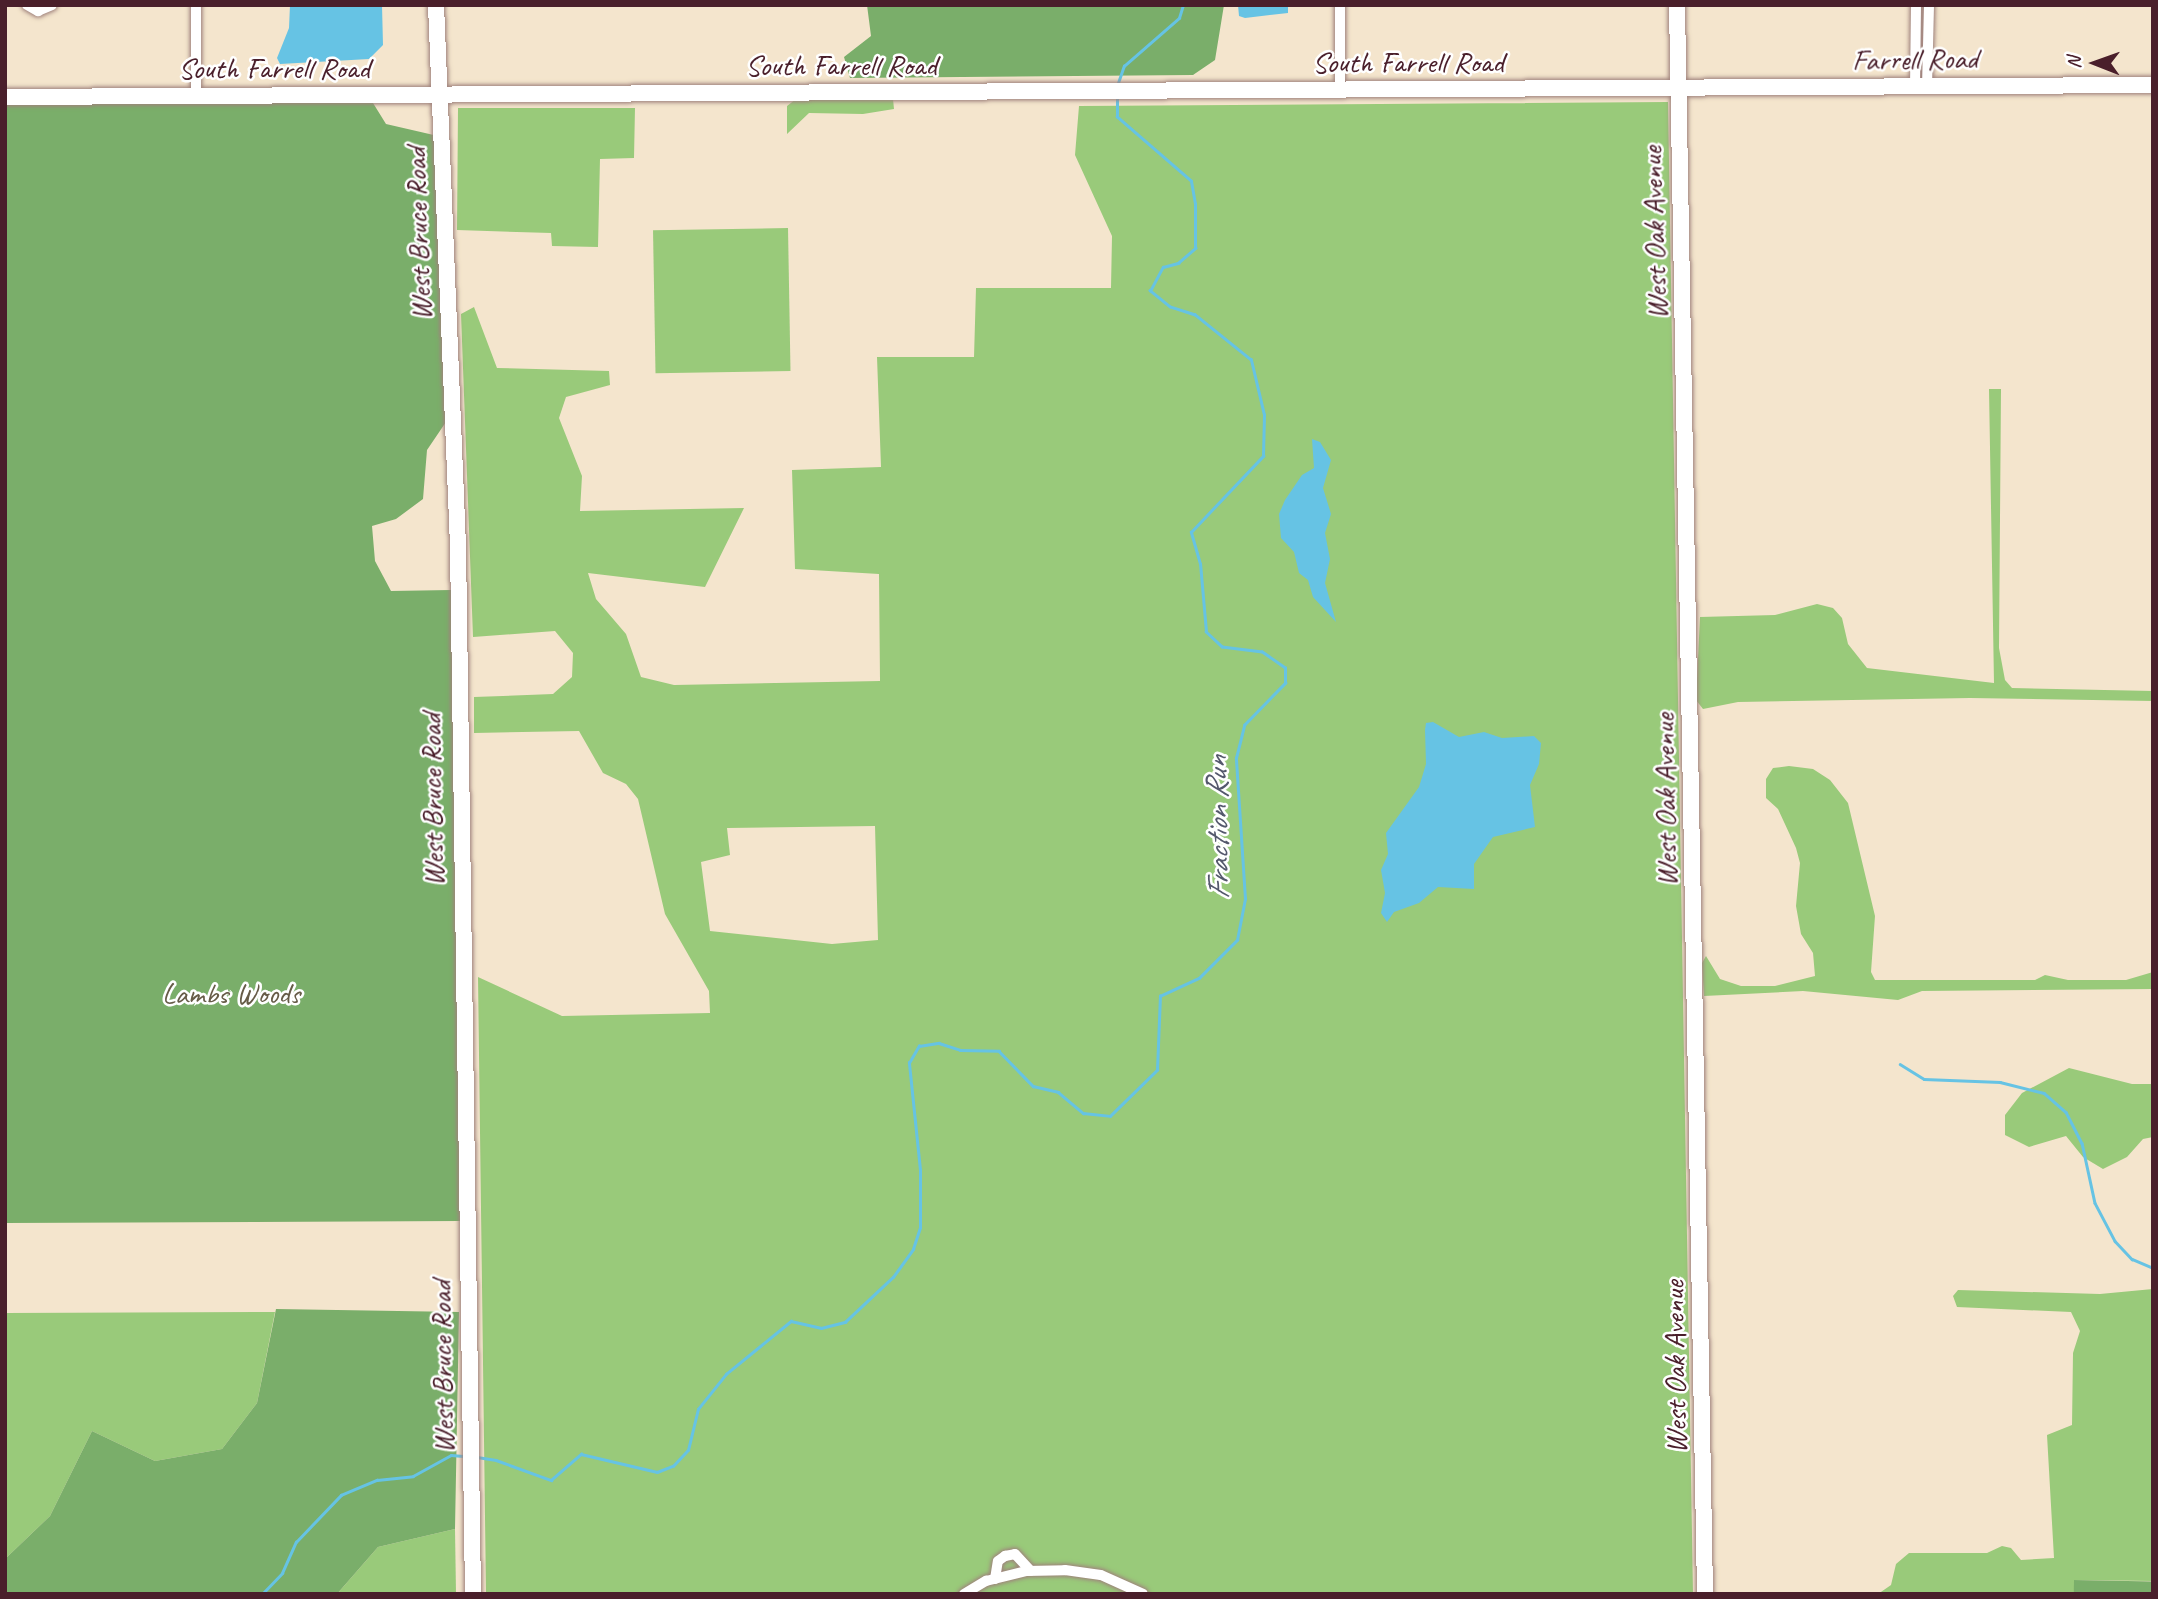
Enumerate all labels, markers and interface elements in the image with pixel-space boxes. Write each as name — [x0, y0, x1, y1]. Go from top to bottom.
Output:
north arrow — [2060, 28, 2130, 98]
street label: Farrell Road — [1852, 40, 1978, 78]
street label: South Farrell Road — [1312, 44, 1504, 80]
street label: South Farrell Road — [745, 47, 937, 83]
street label: South Farrell Road — [178, 50, 370, 86]
text: N — [2062, 57, 2086, 69]
street label: West Oak Avenue — [1633, 145, 1675, 321]
street label: West Bruce Road — [397, 146, 439, 322]
street label: West Bruce Road — [412, 713, 452, 887]
street label: West Oak Avenue — [1645, 713, 1685, 887]
water label: Fraction Run — [1198, 756, 1238, 900]
park label: Lambs Woods — [162, 975, 300, 1011]
street label: West Bruce Road — [422, 1280, 462, 1454]
street label: West Oak Avenue — [1655, 1280, 1695, 1454]

